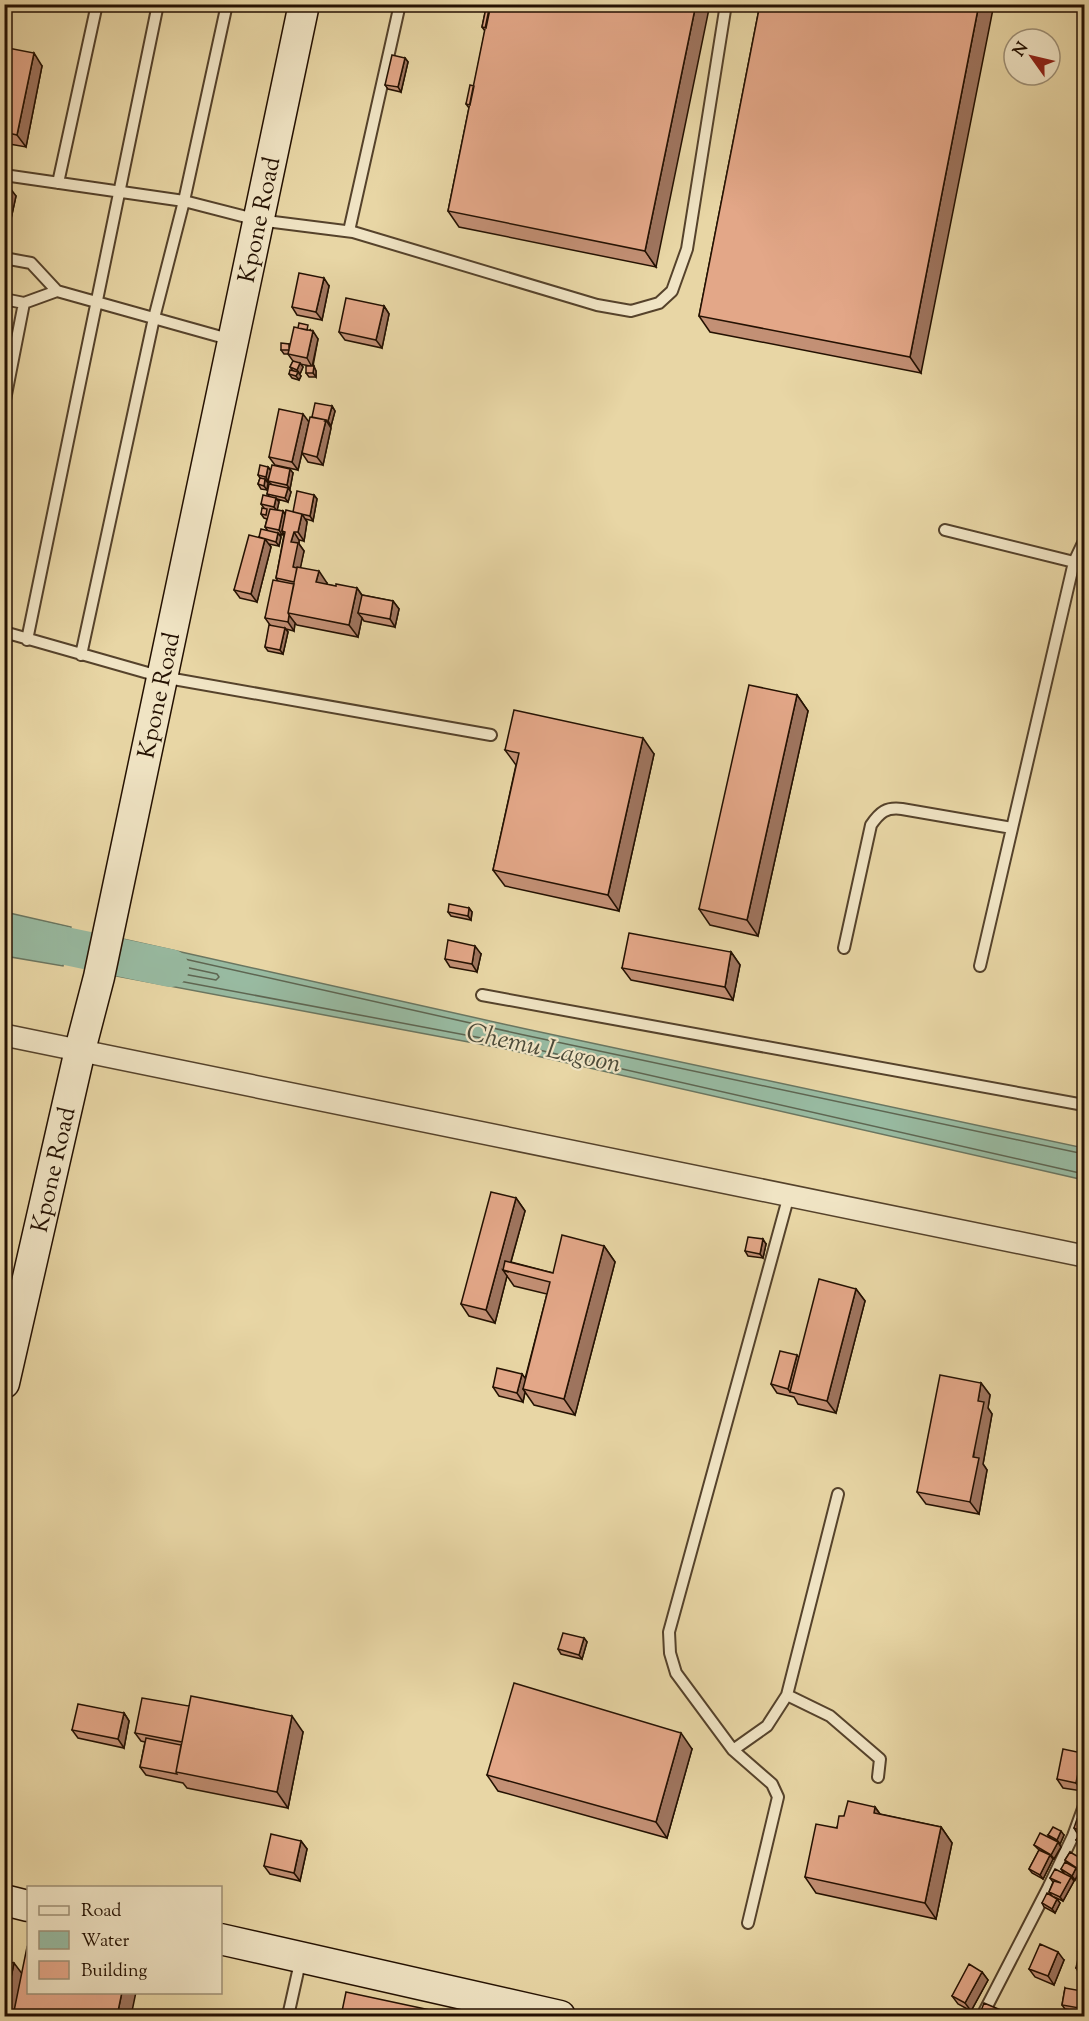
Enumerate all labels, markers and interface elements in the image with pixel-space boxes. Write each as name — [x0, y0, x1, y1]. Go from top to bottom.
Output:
north arrow — [1002, 27, 1062, 87]
text: N — [1009, 38, 1035, 62]
street label: Kpone Road — [231, 154, 290, 286]
street label: Kpone Road — [131, 629, 190, 762]
water label: Chemu Lagoon — [463, 1015, 625, 1084]
street label: Kpone Road — [24, 1103, 86, 1236]
legend — [27, 1886, 222, 1994]
text: Road — [81, 1899, 121, 1925]
text: Water — [81, 1929, 130, 1955]
text: Building — [81, 1959, 147, 1985]

